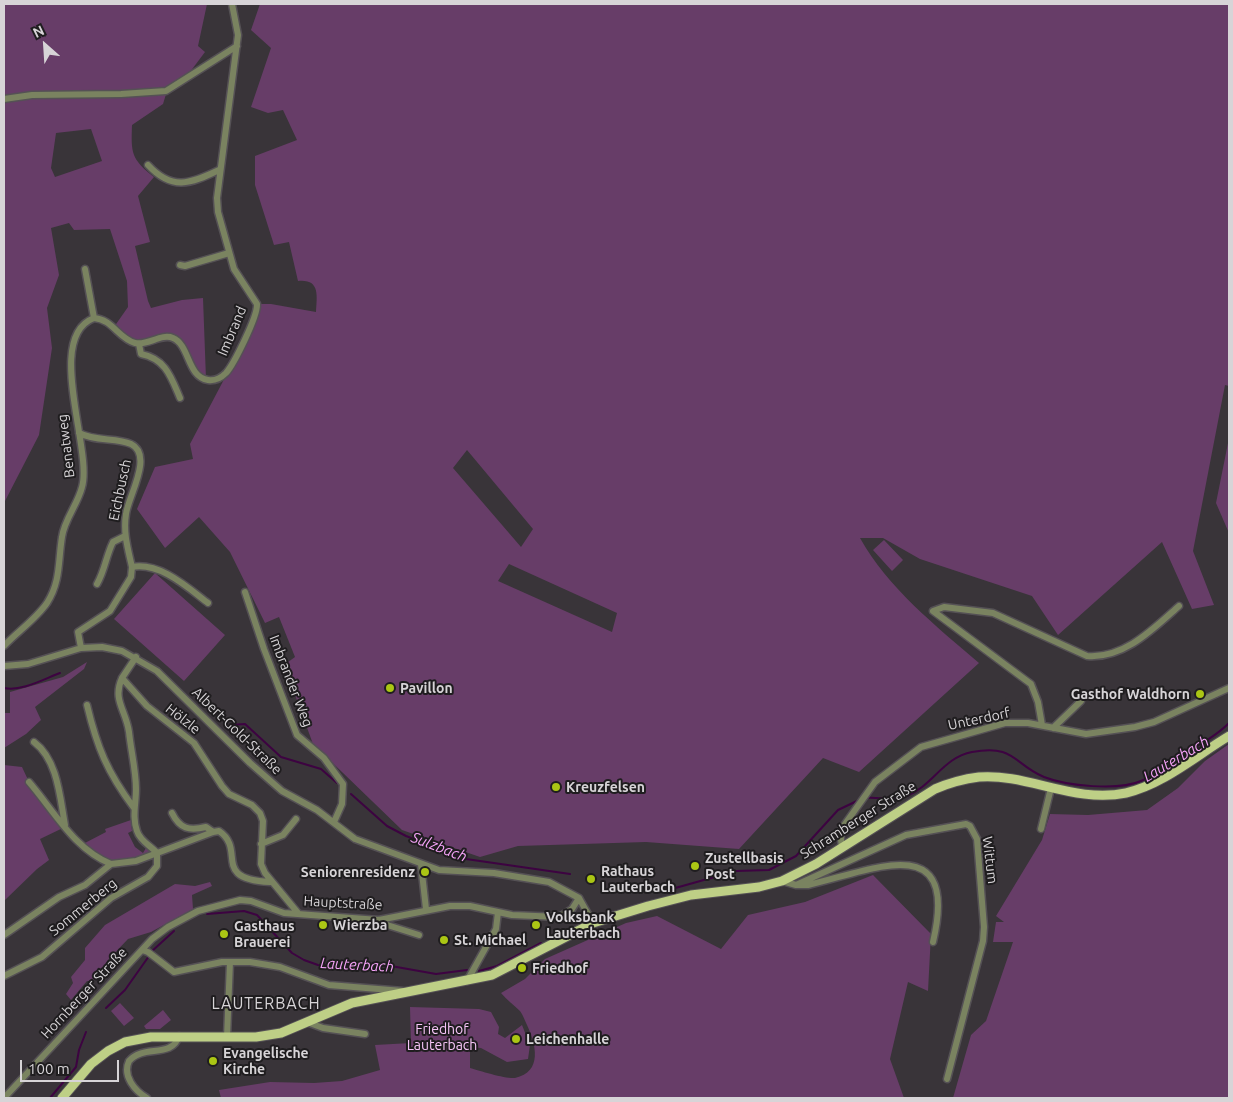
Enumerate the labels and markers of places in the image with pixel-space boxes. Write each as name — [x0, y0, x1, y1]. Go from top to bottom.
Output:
place label: Pavillon — [400, 680, 453, 696]
marker: Pavillon — [384, 682, 396, 694]
place label: Gasthof Waldhorn — [1071, 686, 1190, 702]
marker: Gasthof Waldhorn — [1194, 688, 1206, 700]
place label: Kreuzfelsen — [566, 779, 645, 795]
marker: Kreuzfelsen — [550, 781, 562, 793]
place label: Zustellbasis Post — [705, 850, 784, 882]
marker: Zustellbasis Post — [689, 860, 701, 872]
place label: Rathaus Lauterbach — [601, 863, 675, 896]
place label: Seniorenresidenz — [301, 864, 415, 880]
marker: Seniorenresidenz — [419, 866, 431, 878]
marker: Rathaus Lauterbach — [585, 873, 597, 885]
place label: Volksbank Lauterbach — [546, 909, 620, 942]
place label: Wierzba — [333, 917, 387, 933]
place label: Gasthaus Brauerei — [234, 918, 295, 950]
marker: Wierzba — [317, 919, 329, 931]
marker: Volksbank Lauterbach — [530, 919, 542, 931]
marker: Gasthaus Brauerei — [218, 928, 230, 940]
place label: St. Michael — [454, 932, 526, 948]
marker: St. Michael — [438, 934, 450, 946]
place label: Friedhof — [532, 960, 588, 976]
marker: Friedhof — [516, 962, 528, 974]
place label: Leichenhalle — [526, 1031, 609, 1047]
marker: Leichenhalle — [510, 1033, 522, 1045]
place label: Evangelische Kirche — [223, 1045, 309, 1078]
marker: Evangelische Kirche — [207, 1055, 219, 1067]

